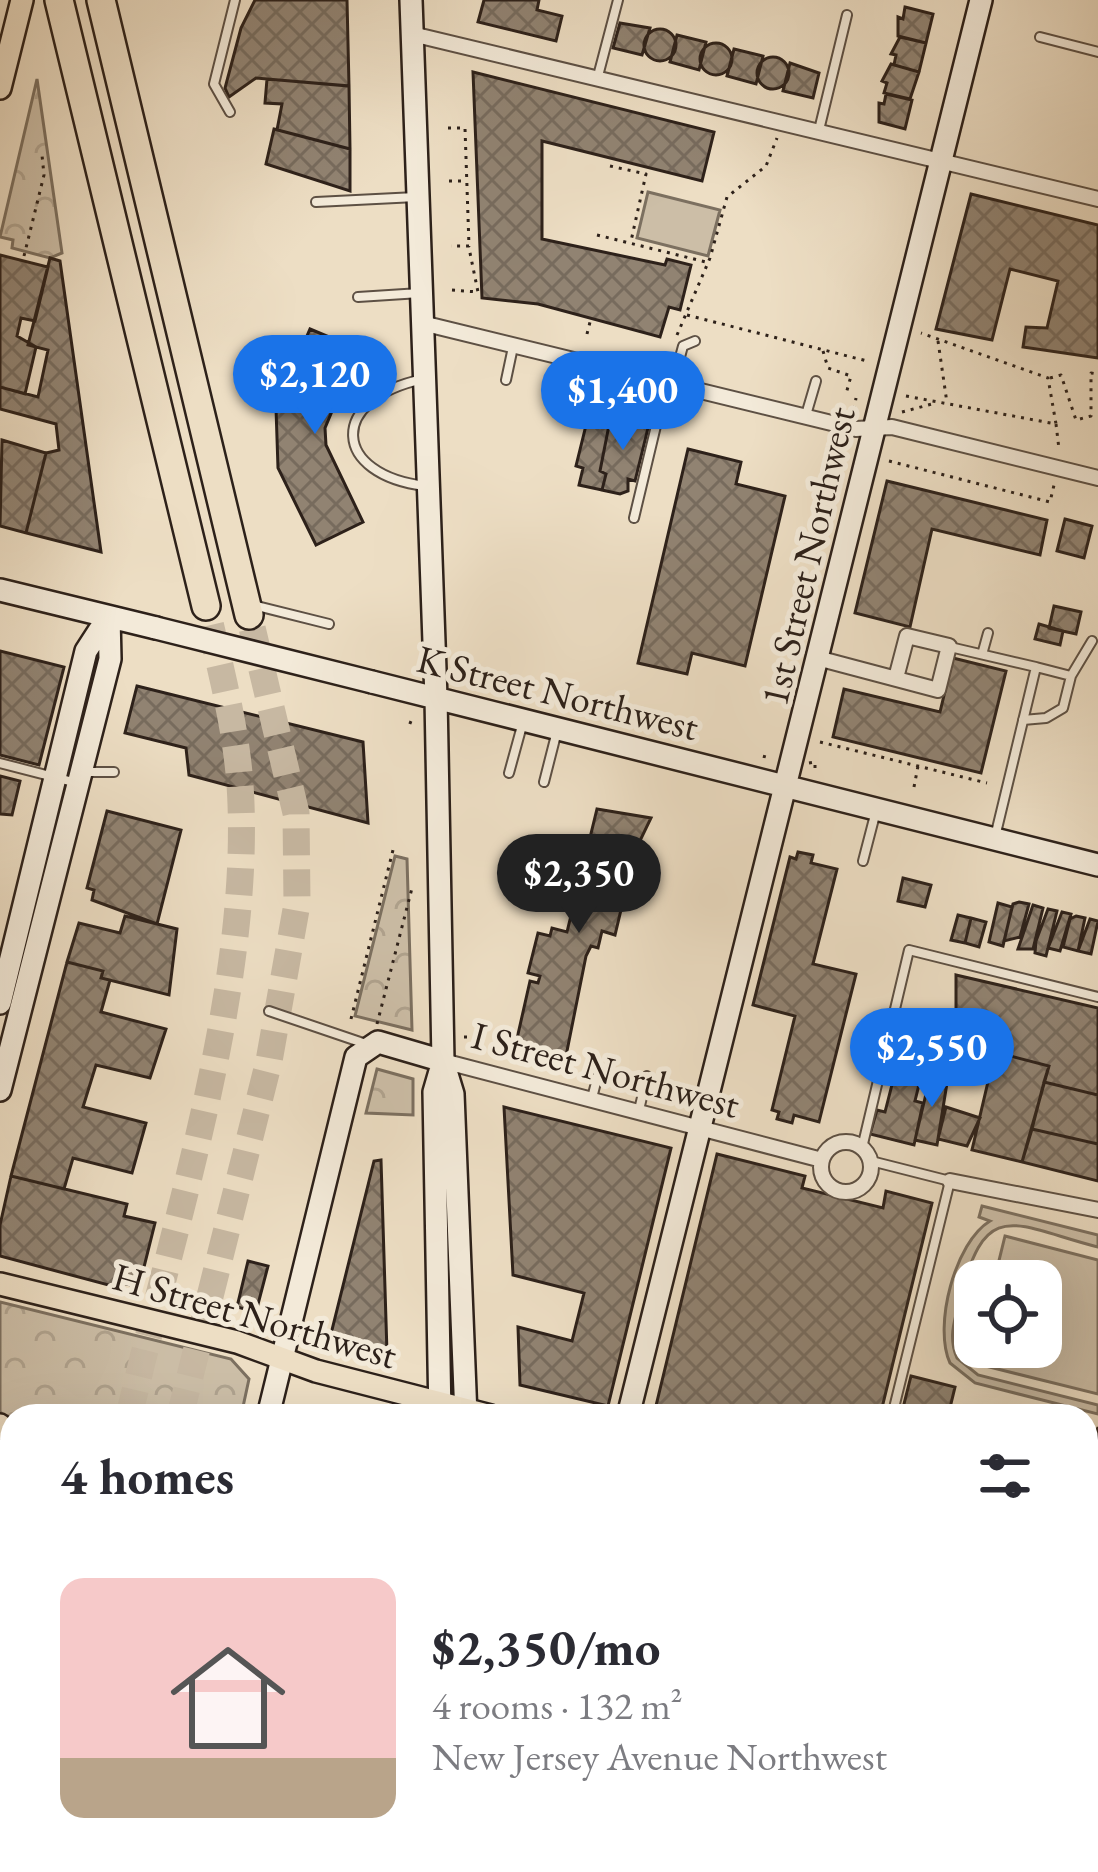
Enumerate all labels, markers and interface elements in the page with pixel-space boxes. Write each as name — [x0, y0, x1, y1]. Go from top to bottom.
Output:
pin: $2,120 — [217, 335, 413, 437]
text: $2,120 — [260, 348, 370, 399]
pin: $1,400 — [525, 351, 721, 453]
text: $1,400 — [568, 364, 678, 415]
street label: 1st Street Northwest — [748, 402, 867, 711]
street label: K Street Northwest — [412, 633, 704, 752]
pin: $2,350 — [481, 834, 677, 936]
text: $2,350 — [524, 847, 634, 898]
pin: $2,550 — [834, 1008, 1030, 1110]
street label: I Street Northwest — [466, 1009, 745, 1130]
text: $2,550 — [877, 1021, 987, 1072]
street label: H Street Northwest — [107, 1251, 403, 1380]
map controls — [954, 1260, 1062, 1368]
button: locate — [954, 1260, 1062, 1368]
text: 4 homes — [60, 1443, 234, 1509]
icon: filters — [972, 1443, 1038, 1509]
text: $2,350/mo — [432, 1614, 660, 1680]
icon: home — [156, 1626, 300, 1770]
text: 4 rooms · 132 m² — [432, 1680, 683, 1731]
text: New Jersey Avenue Northwest — [432, 1731, 887, 1782]

